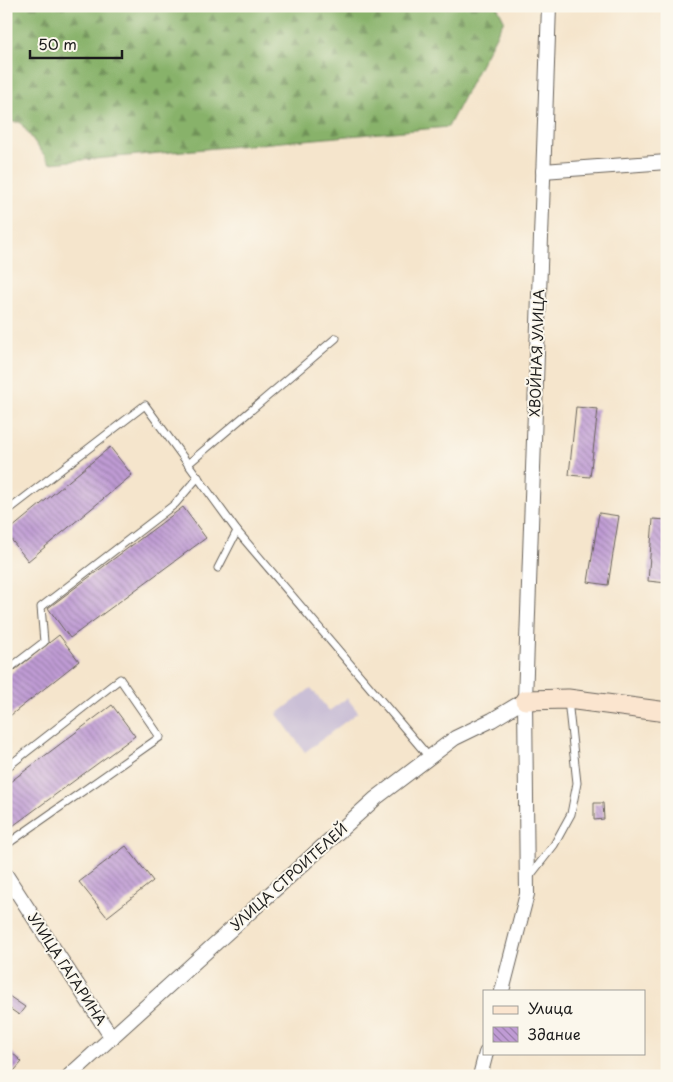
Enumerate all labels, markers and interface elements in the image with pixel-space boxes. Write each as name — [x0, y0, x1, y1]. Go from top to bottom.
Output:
scale bar — [30, 28, 122, 60]
text: 50 m — [38, 32, 77, 55]
street label: ХВОЙНАЯ УЛИЦА — [524, 288, 549, 417]
street label: УЛИЦА СТРОИТЕЛЕЙ — [225, 818, 352, 935]
street label: УЛИЦА ГАГАРИНА — [23, 908, 112, 1029]
legend — [483, 990, 646, 1054]
text: Улица — [528, 996, 573, 1019]
text: Здание — [528, 1022, 581, 1045]

